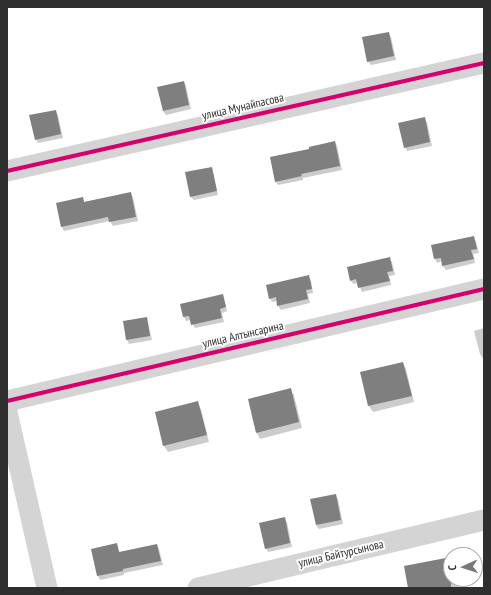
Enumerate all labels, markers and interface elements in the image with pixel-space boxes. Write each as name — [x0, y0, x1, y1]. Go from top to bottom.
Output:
street label: улица Мунайпасова — [201, 91, 285, 123]
street label: улица Алтынсарина — [201, 319, 285, 351]
street label: улица Байтурсынова — [297, 537, 385, 571]
north arrow — [443, 547, 483, 587]
text: С — [445, 565, 459, 570]

